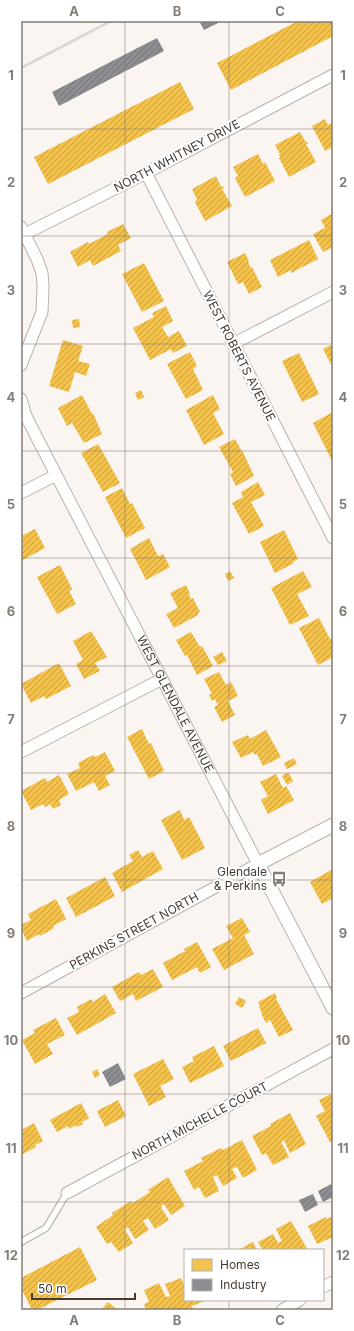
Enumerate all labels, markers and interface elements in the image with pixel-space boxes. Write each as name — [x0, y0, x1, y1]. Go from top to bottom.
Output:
text: A — [69, 3, 79, 19]
text: B — [173, 3, 182, 19]
text: C — [275, 3, 285, 19]
text: 1 — [8, 67, 14, 83]
text: 1 — [340, 67, 346, 83]
street label: NORTH WHITNEY DRIVE — [111, 116, 242, 195]
text: 2 — [7, 174, 15, 190]
text: 2 — [339, 174, 347, 190]
text: 3 — [7, 282, 15, 298]
text: 3 — [339, 282, 347, 298]
street label: WEST ROBERTS AVENUE — [200, 288, 279, 424]
text: 4 — [7, 389, 16, 405]
text: 4 — [339, 389, 348, 405]
text: 5 — [7, 496, 15, 512]
text: 5 — [339, 496, 347, 512]
text: 6 — [7, 603, 15, 619]
text: 6 — [339, 603, 347, 619]
street label: WEST GLENDALE AVENUE — [134, 633, 217, 775]
text: 7 — [7, 711, 15, 727]
text: 7 — [339, 711, 347, 727]
text: 8 — [7, 818, 15, 834]
text: 8 — [339, 818, 347, 834]
place label: Glendale & Perkins — [214, 864, 267, 893]
bus stop icon: Glendale & Perkins — [270, 870, 288, 888]
street label: PERKINS STREET NORTH — [67, 889, 201, 972]
text: 9 — [7, 925, 15, 941]
text: 9 — [339, 925, 347, 941]
text: 10 — [4, 1032, 18, 1048]
text: 10 — [336, 1032, 350, 1048]
street label: NORTH MICHELLE COURT — [129, 1078, 270, 1163]
text: 11 — [5, 1140, 17, 1156]
text: 11 — [337, 1140, 349, 1156]
text: 12 — [4, 1247, 18, 1263]
text: 12 — [336, 1247, 350, 1263]
legend — [184, 1249, 324, 1301]
text: Homes — [220, 1257, 260, 1272]
scale bar — [32, 1275, 135, 1301]
text: Industry — [220, 1277, 267, 1292]
text: 50 m — [38, 1281, 67, 1296]
text: A — [69, 1312, 79, 1328]
text: B — [173, 1312, 182, 1328]
text: C — [275, 1312, 285, 1328]

